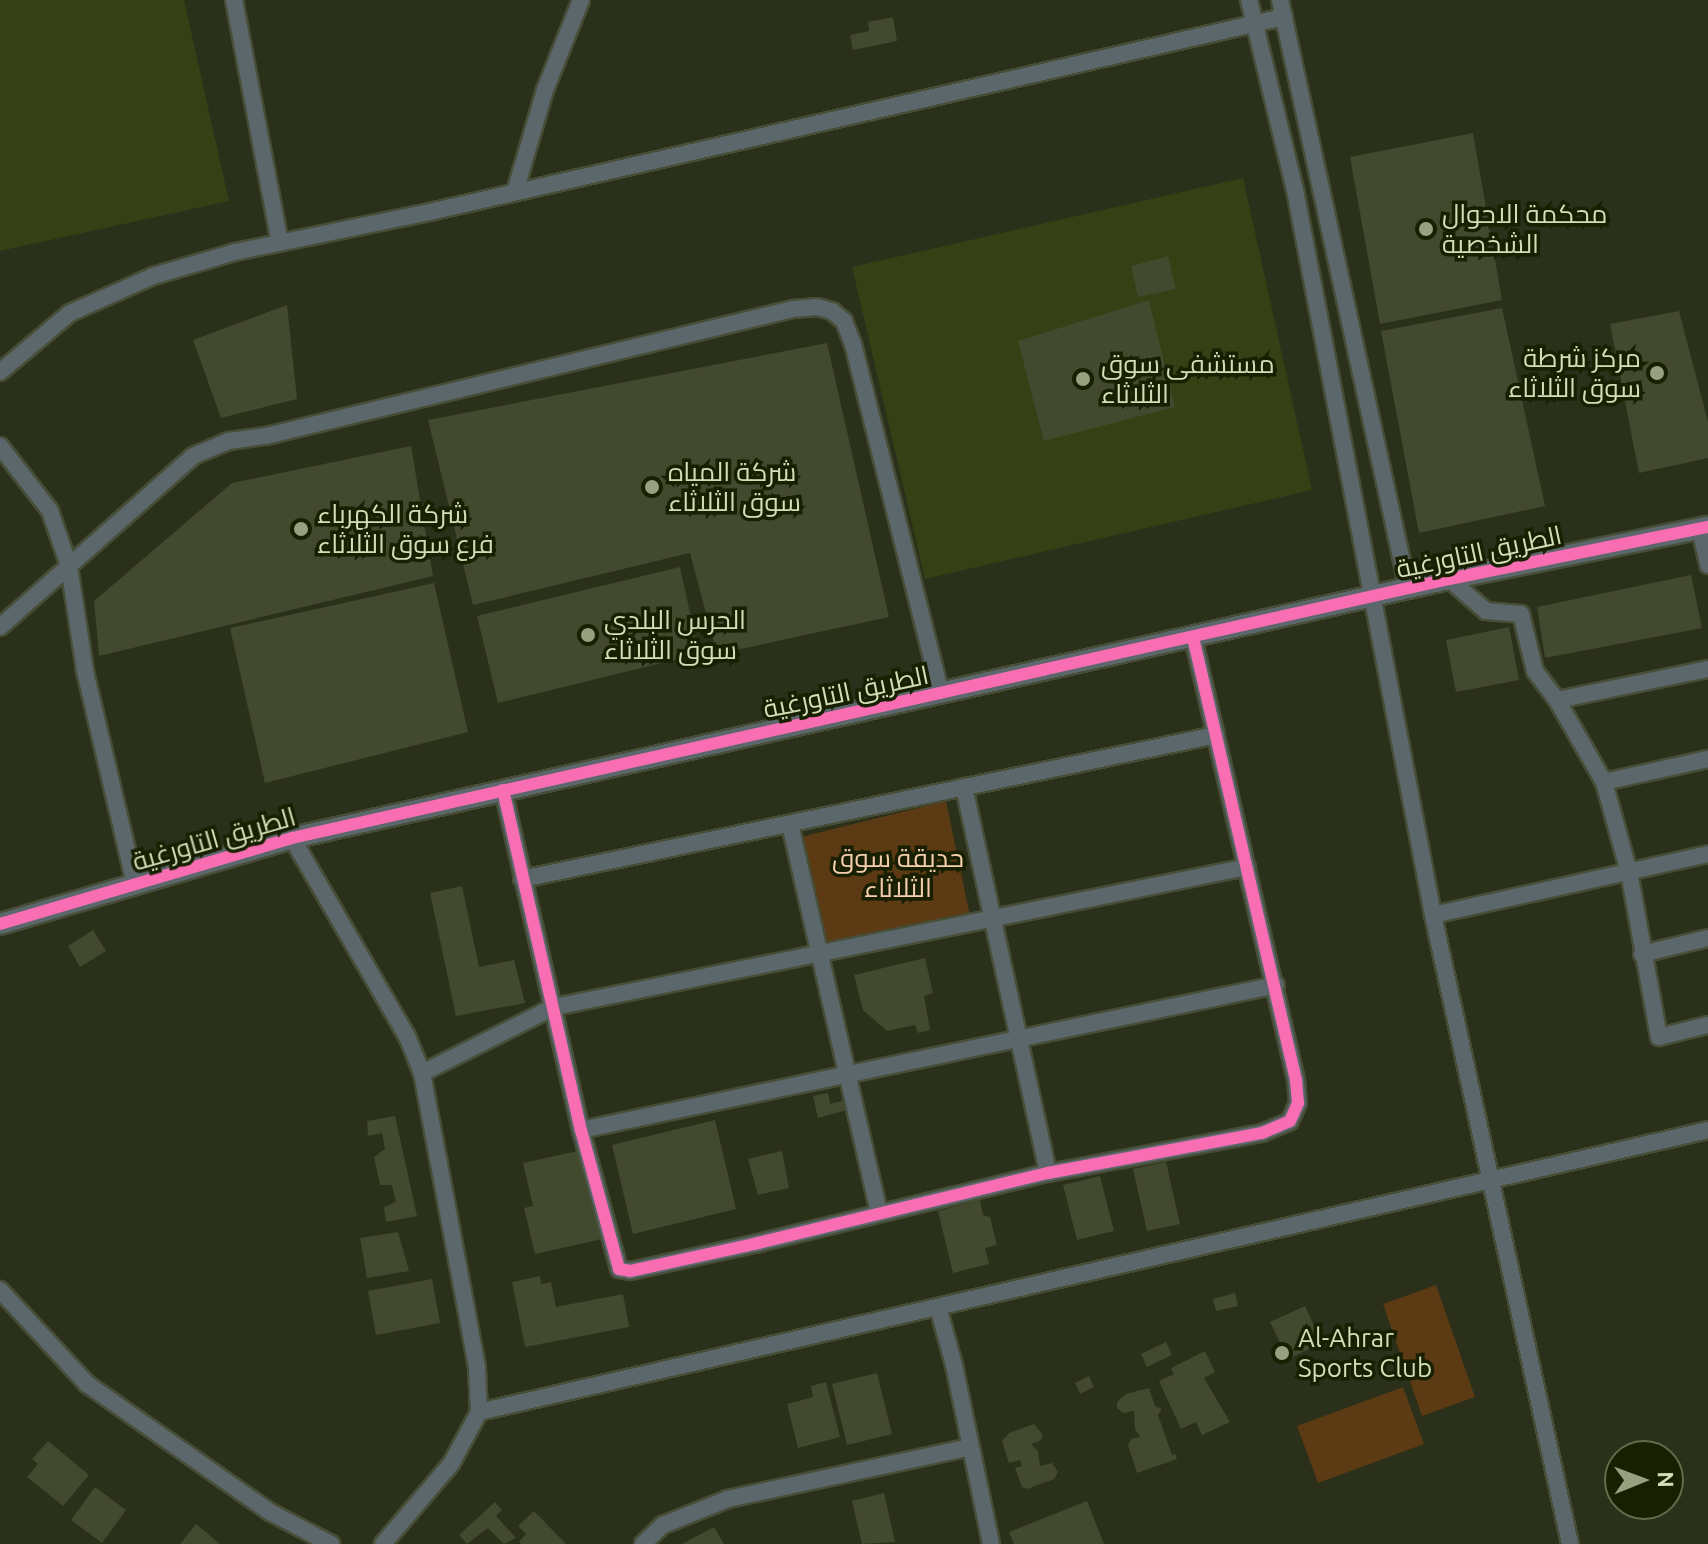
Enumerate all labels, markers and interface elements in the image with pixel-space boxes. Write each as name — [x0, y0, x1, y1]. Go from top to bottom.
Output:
place label: محكمة الاحوال الشخصية — [1442, 198, 1608, 260]
marker: محكمة الاحوال الشخصية — [1417, 220, 1435, 238]
place label: مركز شرطة سوق الثلاثاء — [1508, 342, 1641, 404]
place label: مستشفى سوق الثلاثاء — [1101, 348, 1275, 410]
marker: مركز شرطة سوق الثلاثاء — [1648, 364, 1666, 382]
marker: مستشفى سوق الثلاثاء — [1072, 368, 1094, 390]
place label: شركة المياه سوق الثلاثاء — [668, 456, 801, 518]
marker: شركة المياه سوق الثلاثاء — [643, 478, 661, 496]
place label: شركة الكهرباء فرع سوق الثلاثاء — [317, 498, 494, 560]
street label: الطريق التاورغية — [1393, 519, 1565, 585]
marker: شركة الكهرباء فرع سوق الثلاثاء — [292, 520, 310, 538]
place label: الحرس البلدي سوق الثلاثاء — [604, 604, 746, 666]
marker: الحرس البلدي سوق الثلاثاء — [579, 626, 597, 644]
street label: الطريق التاورغية — [760, 659, 932, 725]
street label: الطريق التاورغية — [129, 801, 299, 877]
park label: حديقة سوق الثلاثاء — [832, 842, 964, 904]
place label: Al-Ahrar Sports Club — [1298, 1322, 1432, 1384]
marker: Al-Ahrar Sports Club — [1273, 1344, 1291, 1362]
north arrow — [1604, 1440, 1684, 1520]
text: N — [1654, 1471, 1679, 1488]

